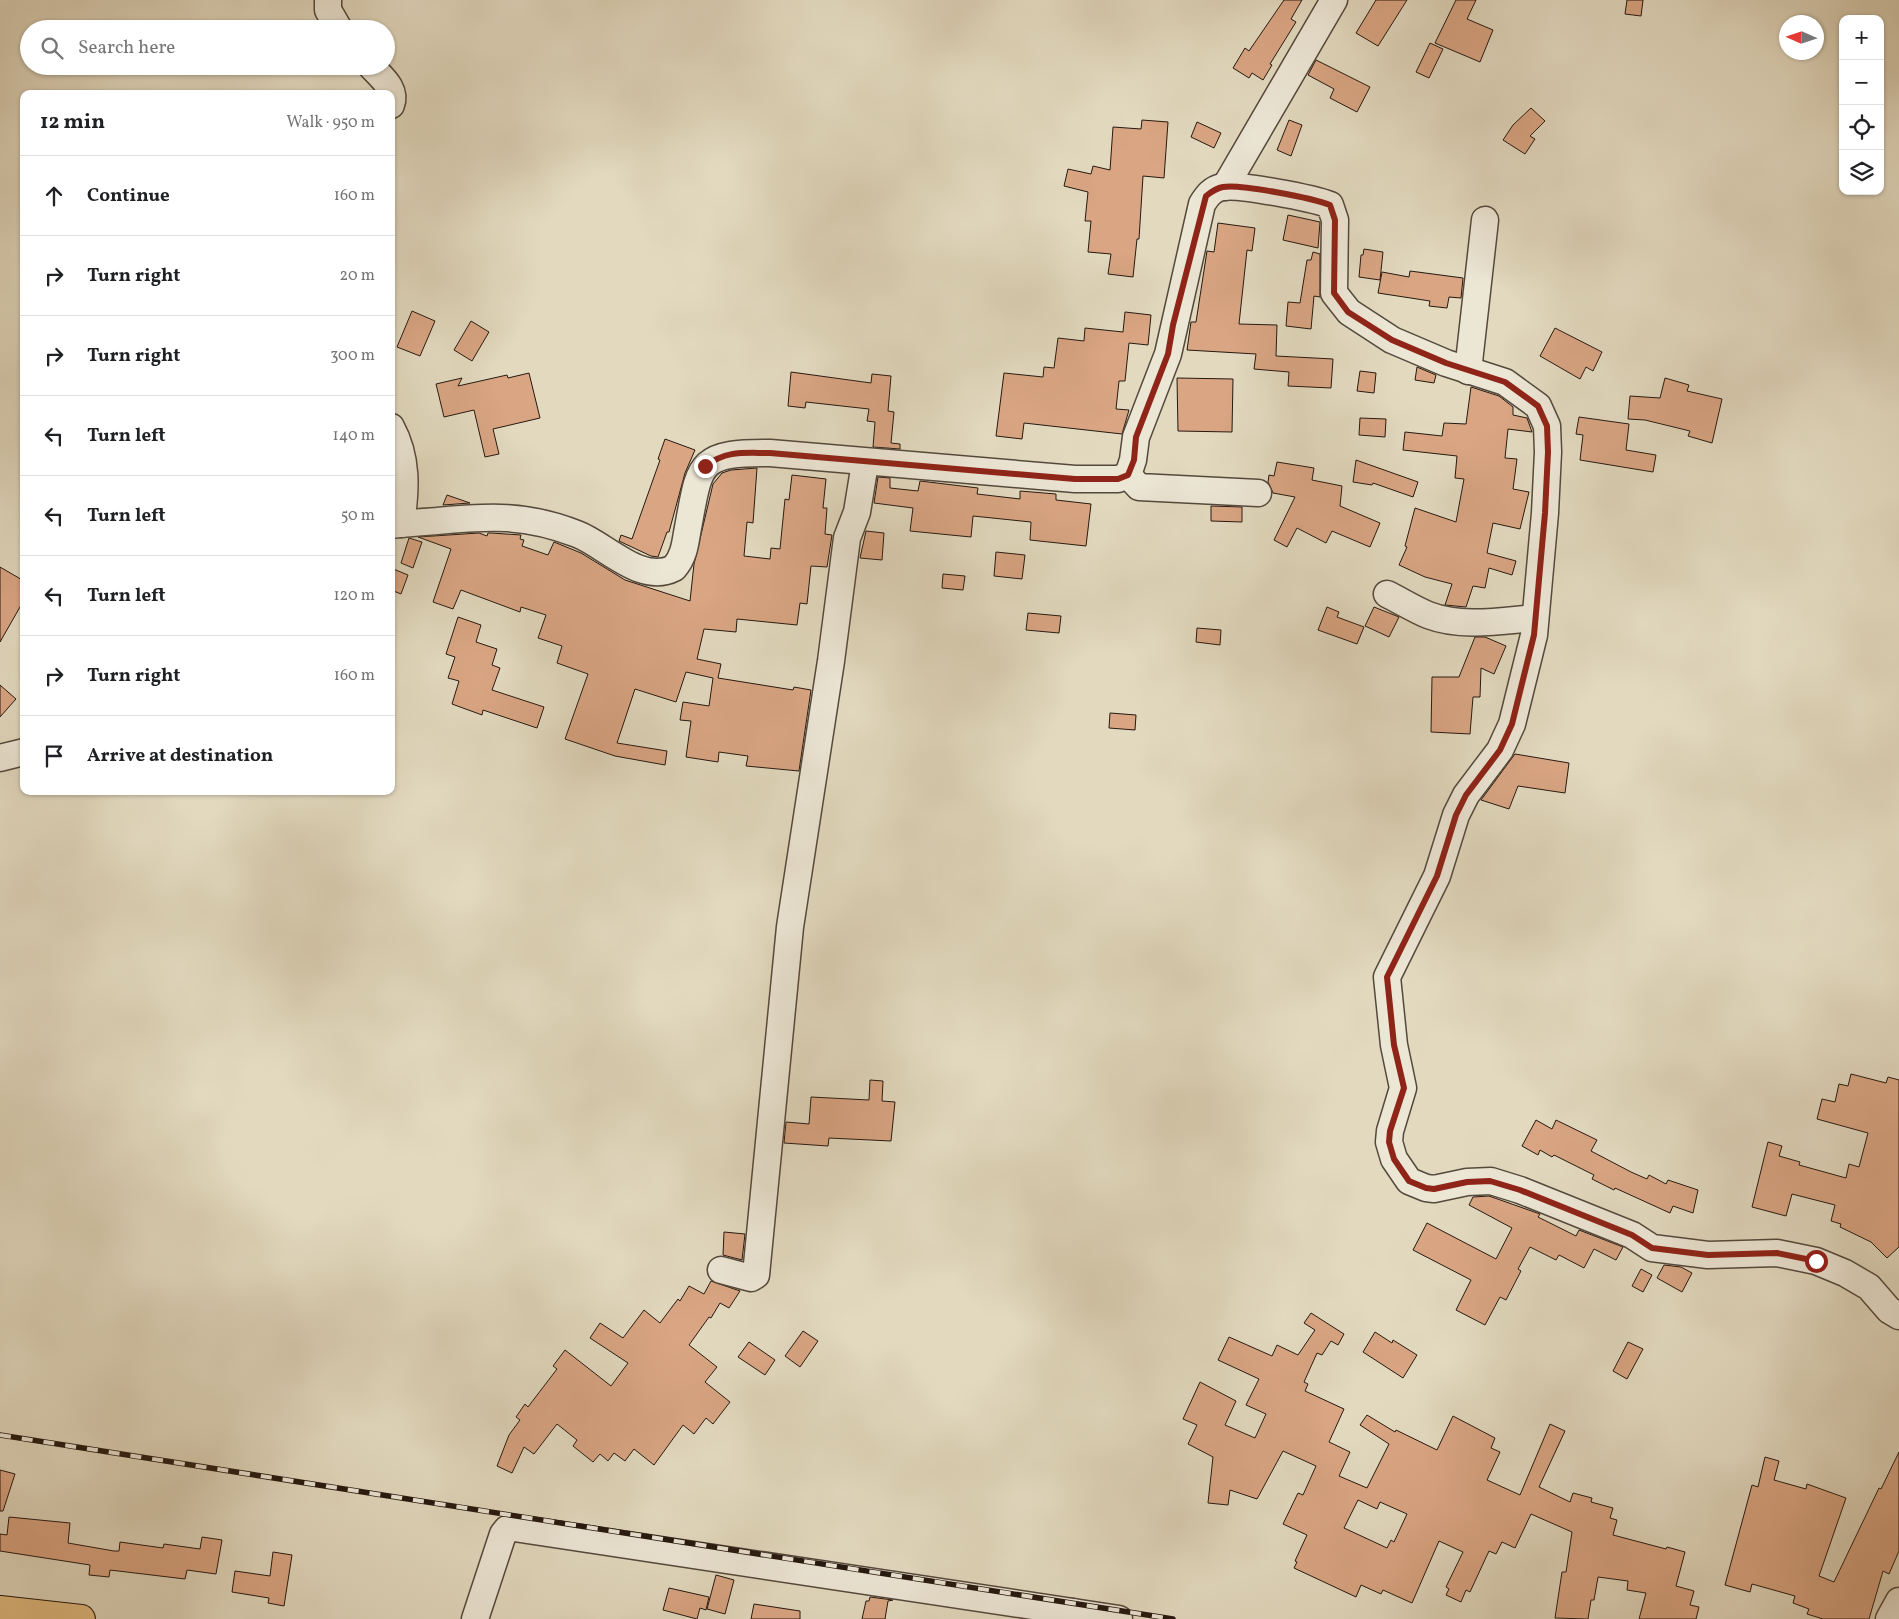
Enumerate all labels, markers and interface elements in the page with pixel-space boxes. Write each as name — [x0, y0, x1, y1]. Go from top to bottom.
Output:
north arrow — [1779, 15, 1824, 60]
map controls — [1839, 15, 1884, 195]
button: + — [1839, 15, 1884, 60]
search box — [20, 20, 395, 75]
icon: search — [38, 34, 66, 62]
text: Search here — [78, 35, 175, 61]
button: − — [1839, 60, 1884, 105]
button: locate — [1839, 105, 1884, 150]
text: 12 min — [40, 108, 105, 137]
text: Walk · 950 m — [287, 112, 375, 134]
button: layers — [1839, 150, 1884, 195]
icon: ahead — [40, 182, 68, 210]
text: Continue — [87, 183, 170, 209]
text: 160 m — [334, 185, 375, 207]
icon: right — [40, 262, 68, 290]
text: Turn right — [87, 263, 180, 289]
text: 20 m — [340, 265, 375, 287]
icon: right — [40, 342, 68, 370]
text: Turn right — [87, 343, 180, 369]
text: 300 m — [330, 345, 375, 367]
icon: left — [40, 422, 68, 450]
text: Turn left — [87, 423, 166, 449]
text: 140 m — [333, 425, 375, 447]
route end — [694, 455, 717, 478]
icon: left — [40, 502, 68, 530]
text: Turn left — [87, 503, 166, 529]
text: 50 m — [341, 505, 375, 527]
icon: left — [40, 582, 68, 610]
text: Turn left — [87, 583, 166, 609]
text: 120 m — [333, 585, 375, 607]
icon: right — [40, 662, 68, 690]
text: Turn right — [87, 663, 180, 689]
text: 160 m — [334, 665, 375, 687]
icon: arrive — [40, 742, 68, 770]
text: Arrive at destination — [87, 743, 273, 769]
route start — [1805, 1250, 1828, 1273]

